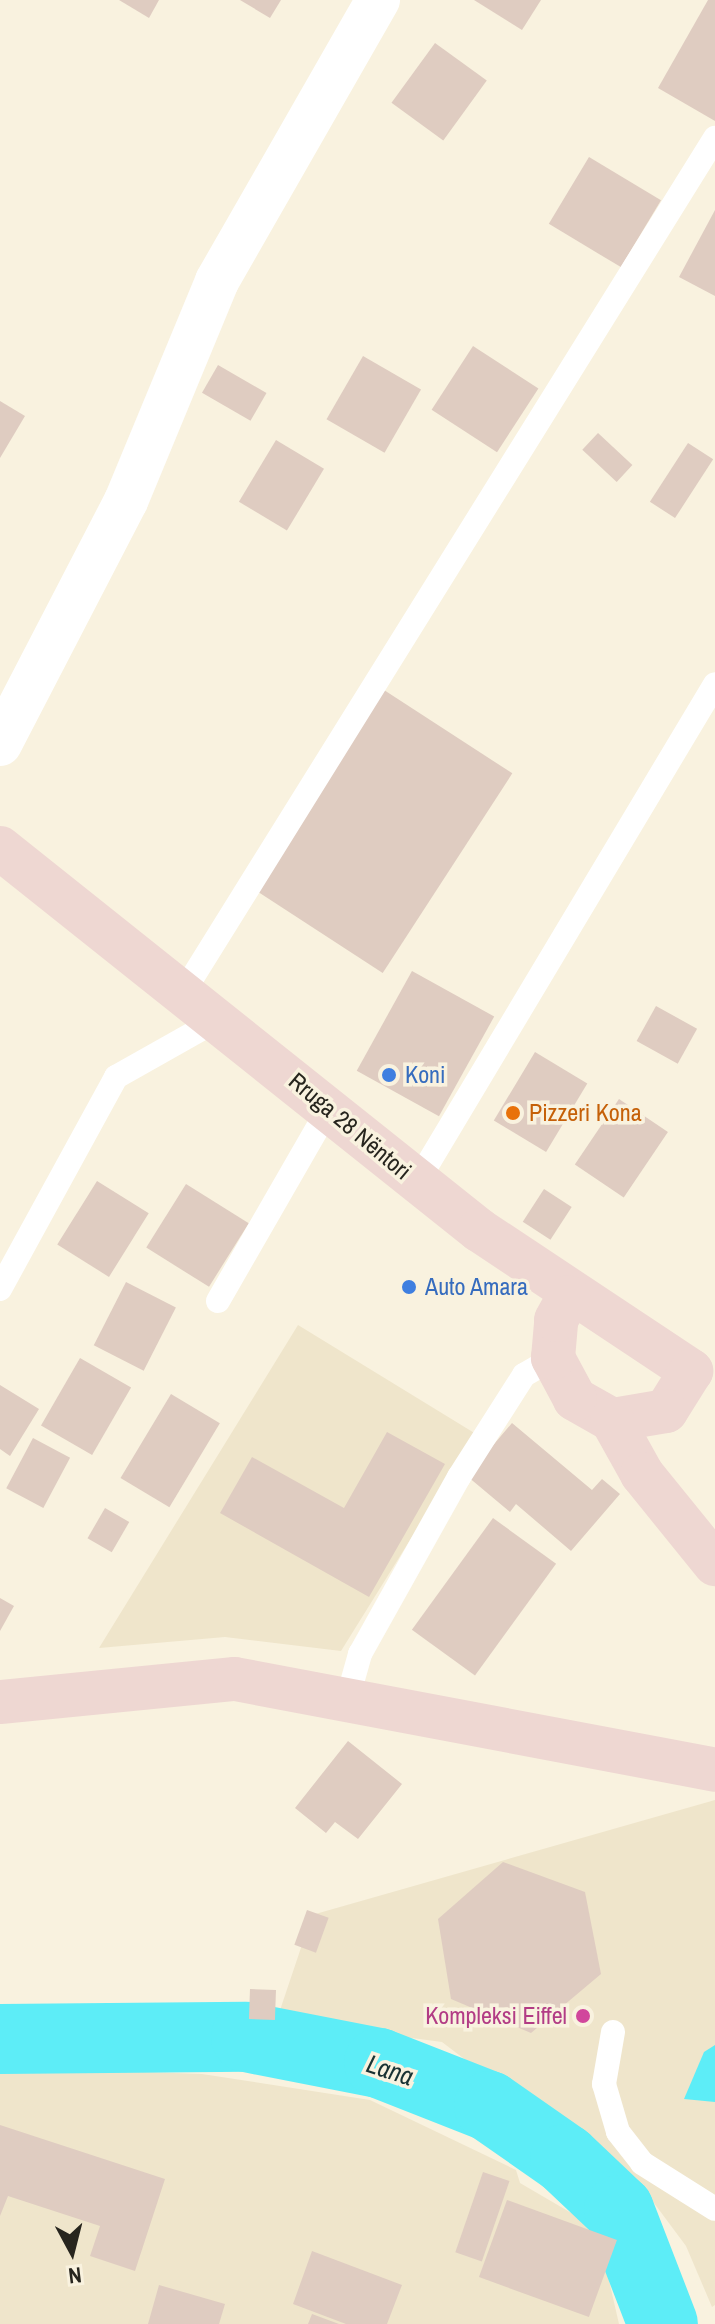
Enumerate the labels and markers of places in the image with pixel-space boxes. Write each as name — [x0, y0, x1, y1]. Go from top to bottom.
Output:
place label: Koni — [405, 1061, 445, 1089]
marker: Koni — [380, 1066, 398, 1084]
place label: Pizzeri Kona — [529, 1099, 642, 1127]
marker: Pizzeri Kona — [504, 1104, 522, 1122]
place label: Auto Amara — [425, 1273, 529, 1301]
marker: Auto Amara — [400, 1278, 418, 1296]
place label: Kompleksi Eiffel — [425, 2002, 567, 2030]
marker: Kompleksi Eiffel — [574, 2007, 592, 2025]

